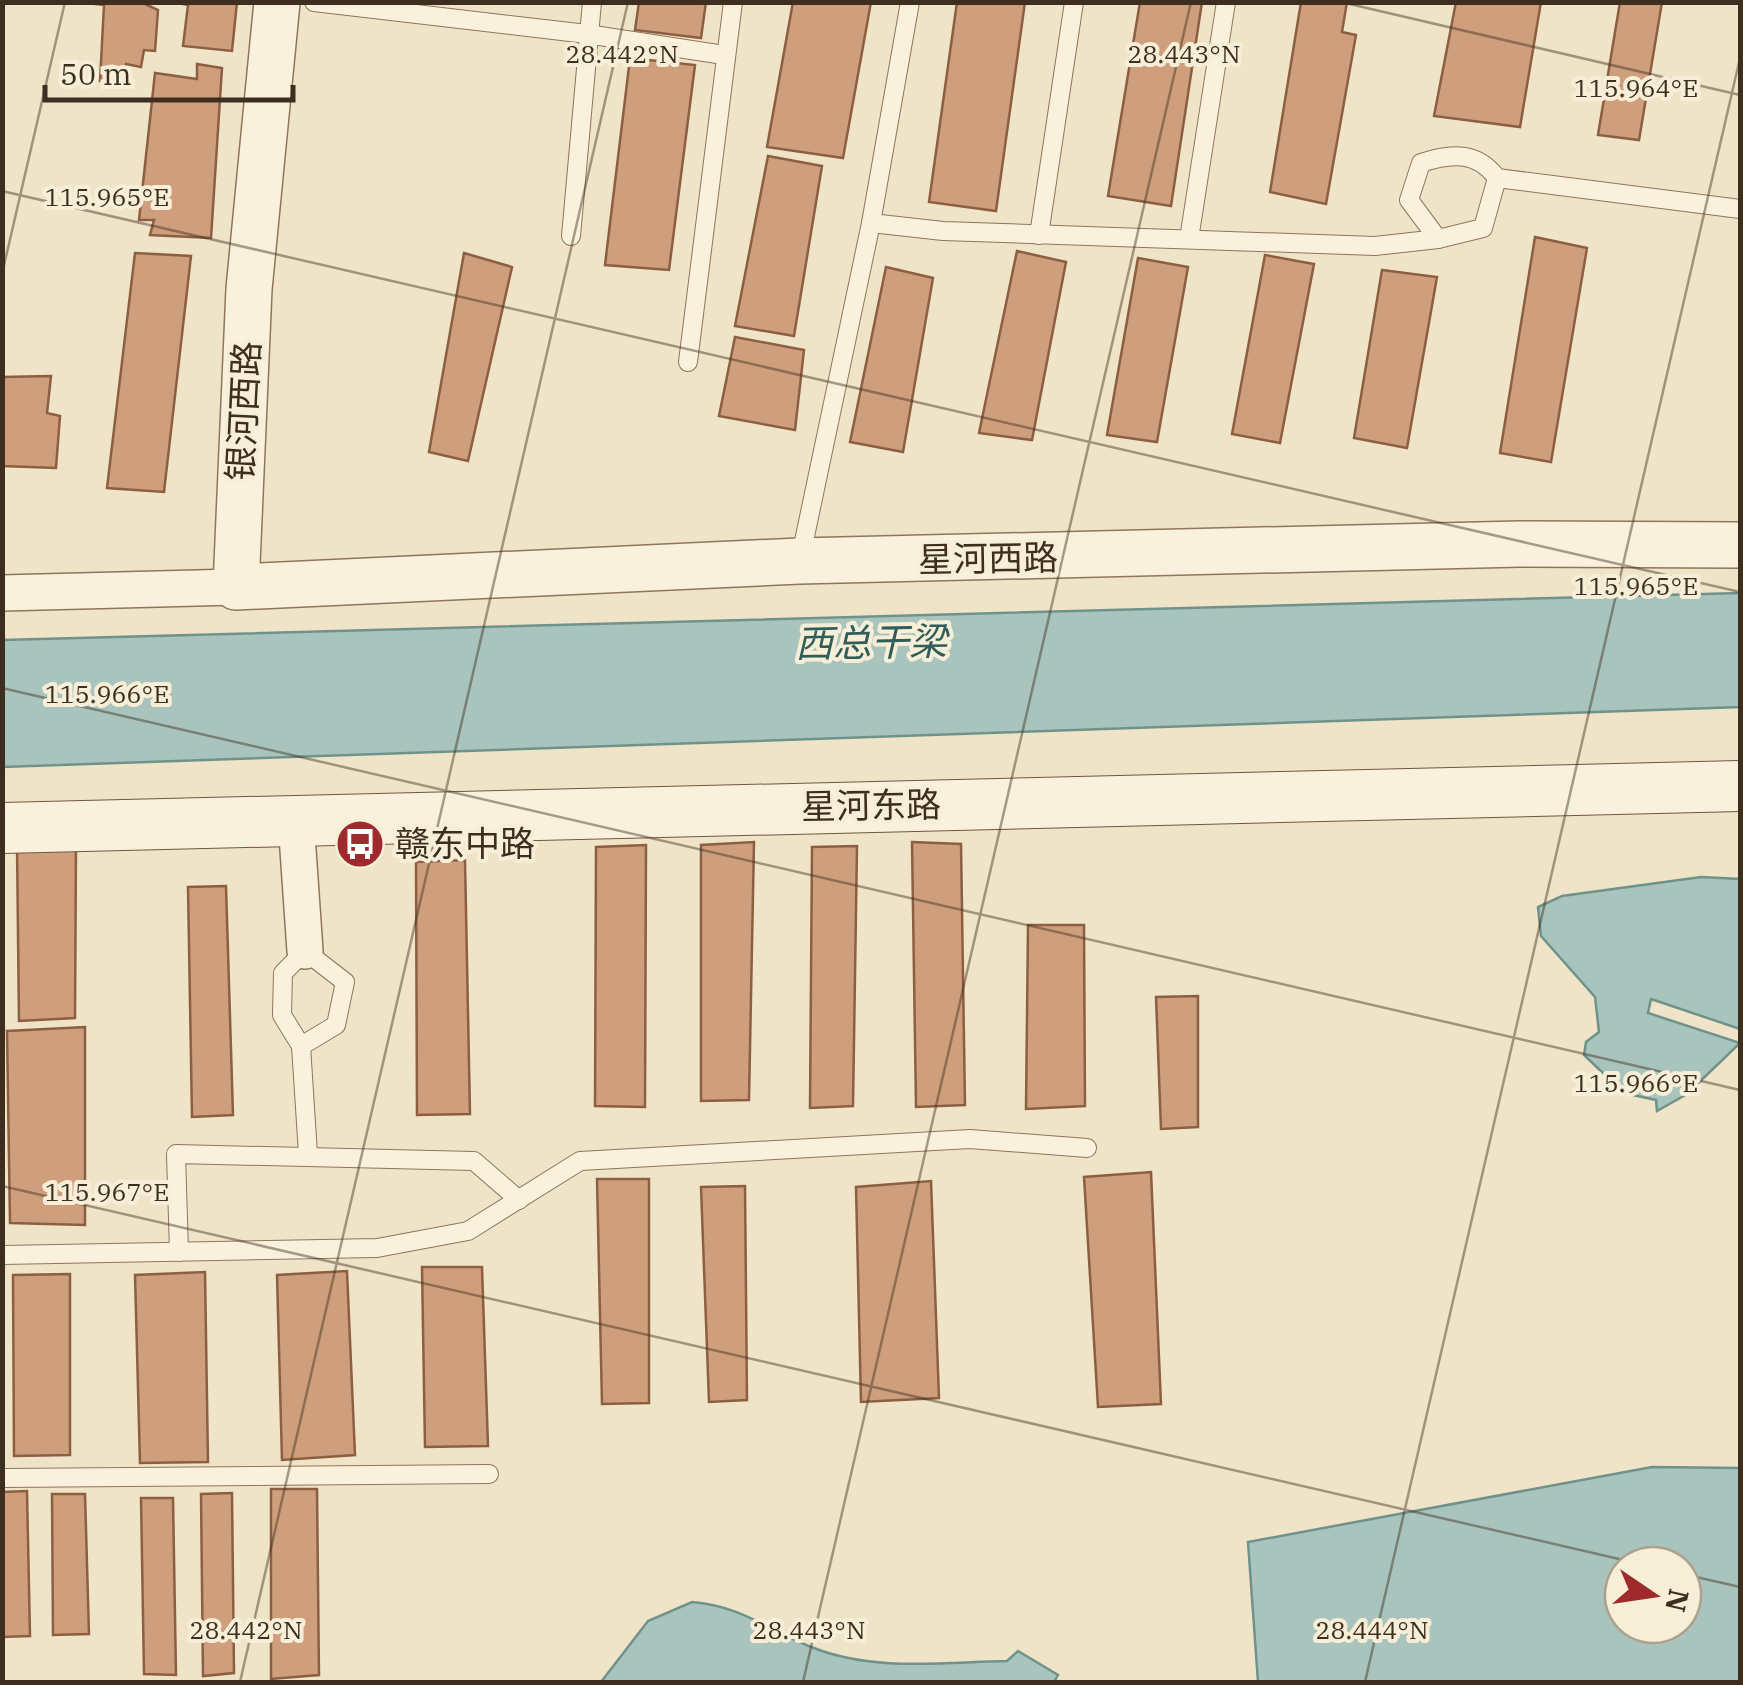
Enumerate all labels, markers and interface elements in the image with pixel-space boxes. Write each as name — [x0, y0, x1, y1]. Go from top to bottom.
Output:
text: 28.442°N — [566, 37, 678, 70]
text: 28.443°N — [1128, 37, 1240, 70]
scale bar — [45, 40, 292, 102]
text: 50 m — [60, 54, 132, 93]
text: 115.964°E — [1574, 71, 1698, 104]
text: 115.965°E — [45, 180, 169, 213]
street label: 银河西路 — [216, 340, 270, 482]
street label: 星河西路 — [918, 534, 1058, 582]
text: 115.965°E — [1574, 569, 1698, 602]
water label: 西总干梁 — [795, 616, 950, 667]
text: 115.966°E — [45, 677, 169, 710]
street label: 星河东路 — [801, 781, 941, 829]
bus stop icon: 赣东中路 — [334, 818, 386, 870]
place label: 赣东中路 — [395, 820, 535, 866]
text: 115.966°E — [1574, 1066, 1698, 1099]
text: 115.967°E — [45, 1175, 169, 1208]
north arrow — [1603, 1545, 1703, 1645]
text: N — [1657, 1586, 1698, 1616]
text: 28.442°N — [190, 1613, 302, 1646]
text: 28.443°N — [753, 1613, 865, 1646]
text: 28.444°N — [1316, 1613, 1428, 1646]

